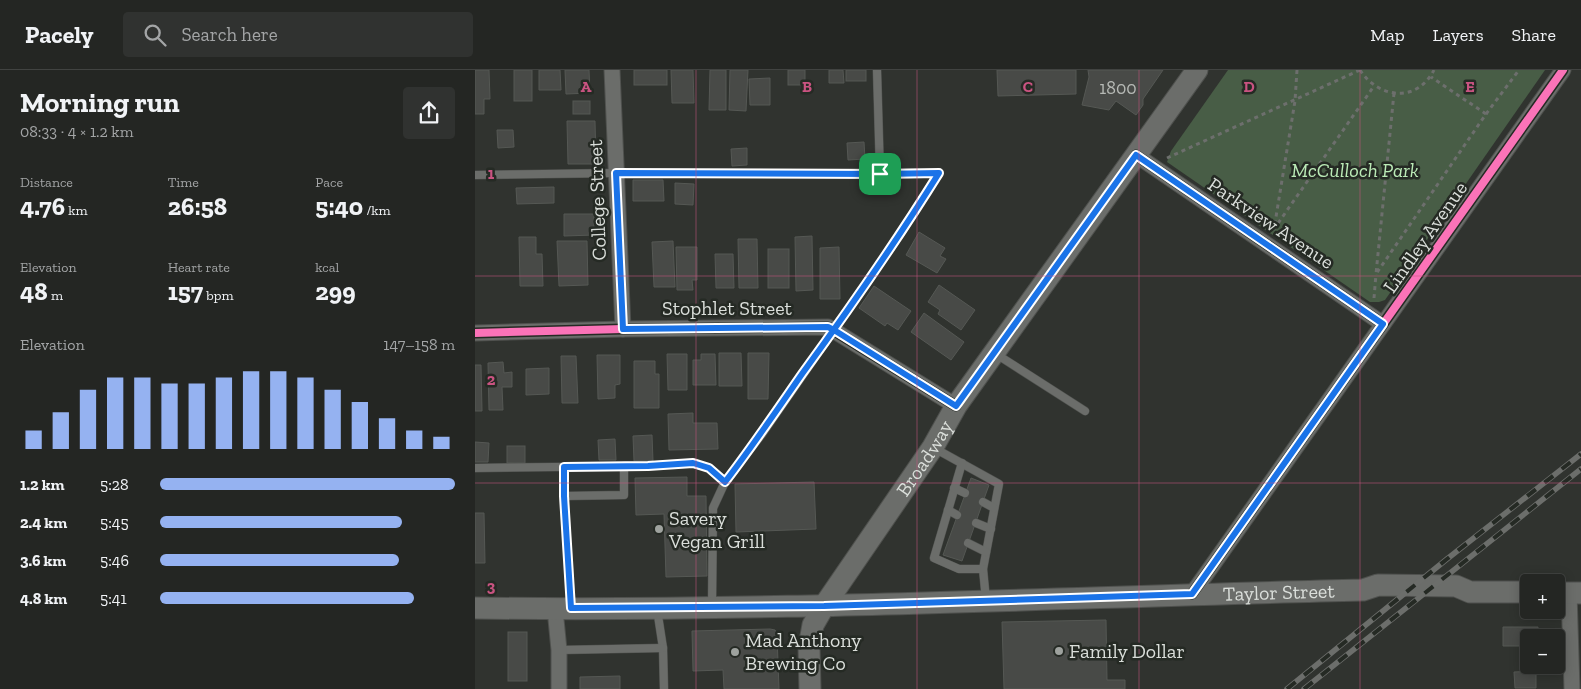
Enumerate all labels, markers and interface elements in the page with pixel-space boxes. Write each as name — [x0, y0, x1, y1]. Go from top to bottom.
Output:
search box — [123, 12, 473, 57]
text: Pacely — [25, 20, 93, 49]
icon: search — [141, 21, 169, 49]
text: Search here — [181, 23, 278, 46]
text: Map — [1370, 24, 1405, 46]
text: Layers — [1433, 24, 1484, 46]
text: Share — [1512, 24, 1556, 46]
text: A — [581, 77, 592, 96]
text: B — [802, 77, 812, 96]
text: C — [1023, 77, 1033, 96]
house number: 1800 — [1099, 77, 1137, 99]
text: D — [1243, 77, 1255, 96]
text: E — [1465, 77, 1475, 96]
text: Morning run — [20, 86, 180, 119]
button: share — [403, 87, 455, 139]
text: 08:33 · 4 × 1.2 km — [20, 122, 133, 141]
street label: College Street — [583, 139, 611, 261]
pin — [859, 153, 901, 195]
park label: McCulloch Park — [1291, 158, 1419, 182]
icon: arrive — [866, 160, 894, 188]
text: 1 — [488, 164, 495, 183]
street label: Parkview Avenue — [1203, 172, 1339, 274]
text: Distance — [20, 174, 73, 191]
text: Time — [168, 174, 199, 191]
text: Pace — [315, 174, 343, 191]
street label: Lindley Avenue — [1378, 177, 1472, 297]
text: 4.76 — [20, 191, 65, 221]
text: 26:58 — [168, 191, 227, 221]
text: 5:40 — [315, 191, 363, 221]
text: km — [65, 202, 88, 219]
text: /km — [363, 202, 391, 219]
text: Elevation — [20, 259, 77, 276]
text: Heart rate — [168, 259, 230, 276]
text: kcal — [315, 259, 339, 276]
text: 48 — [20, 276, 48, 306]
text: 157 — [168, 276, 203, 306]
text: 299 — [315, 276, 356, 306]
text: m — [48, 287, 63, 304]
text: bpm — [203, 287, 234, 304]
street label: Stophlet Street — [662, 296, 793, 320]
text: Elevation — [20, 335, 85, 354]
text: 147–158 m — [383, 335, 455, 354]
text: 2 — [487, 370, 496, 389]
street label: Broadway — [891, 415, 958, 501]
text: 1.2 km — [20, 475, 65, 494]
text: 5:28 — [100, 475, 129, 494]
place label: Savery Vegan Grill — [668, 506, 765, 553]
text: 2.4 km — [20, 513, 67, 532]
text: 5:45 — [100, 513, 129, 532]
marker: Savery Vegan Grill — [653, 523, 665, 535]
text: 3.6 km — [20, 551, 66, 570]
text: 5:46 — [100, 551, 129, 570]
map controls — [1520, 574, 1565, 674]
button: + — [1520, 574, 1565, 619]
text: 3 — [487, 577, 496, 596]
street label: Taylor Street — [1222, 579, 1336, 606]
text: 4.8 km — [20, 589, 67, 608]
text: 5:41 — [100, 589, 127, 608]
place label: Mad Anthony Brewing Co — [745, 628, 862, 675]
button: − — [1520, 629, 1565, 674]
place label: Family Dollar — [1069, 639, 1185, 663]
marker: Family Dollar — [1053, 645, 1065, 657]
marker: Mad Anthony Brewing Co — [729, 646, 741, 658]

